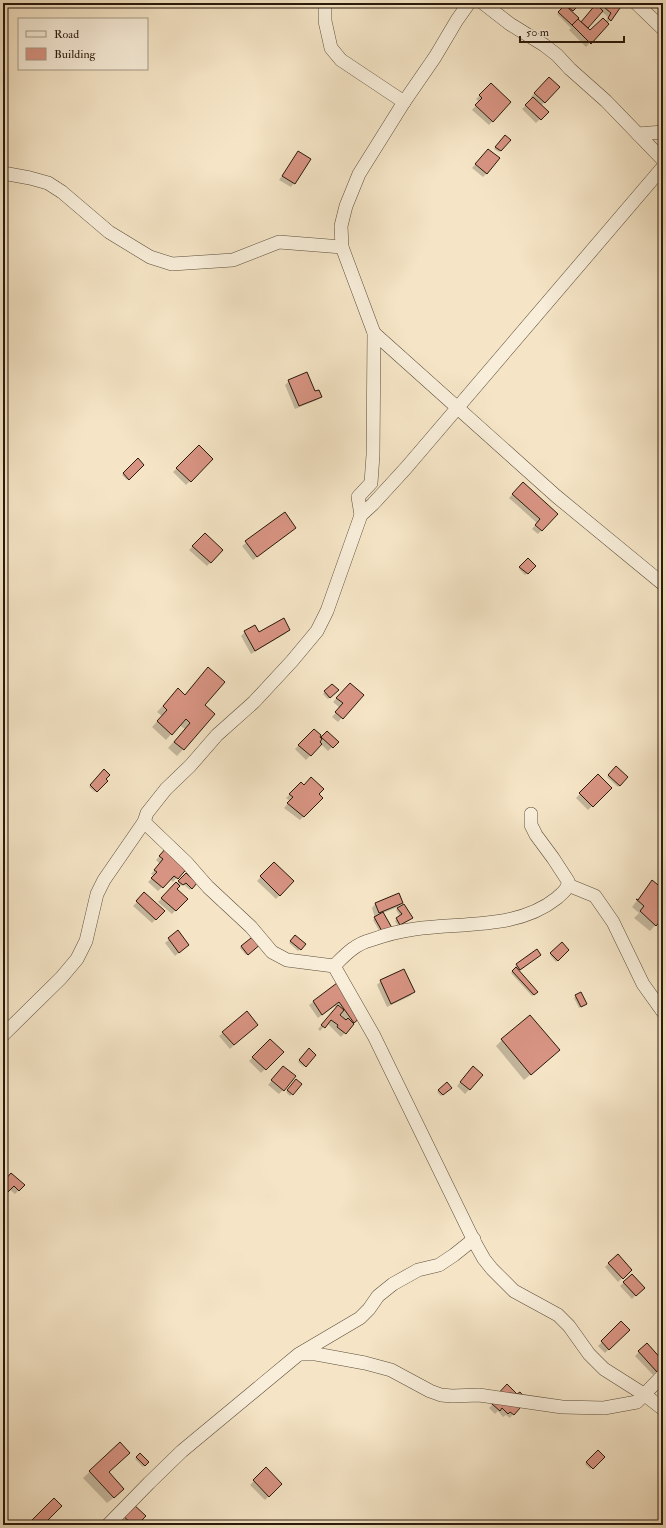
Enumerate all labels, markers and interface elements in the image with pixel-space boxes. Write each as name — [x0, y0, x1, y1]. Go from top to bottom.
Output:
legend — [18, 18, 148, 70]
scale bar — [520, 18, 624, 44]
text: 50 m — [526, 25, 550, 40]
text: Road — [54, 27, 79, 42]
text: Building — [54, 47, 97, 62]

